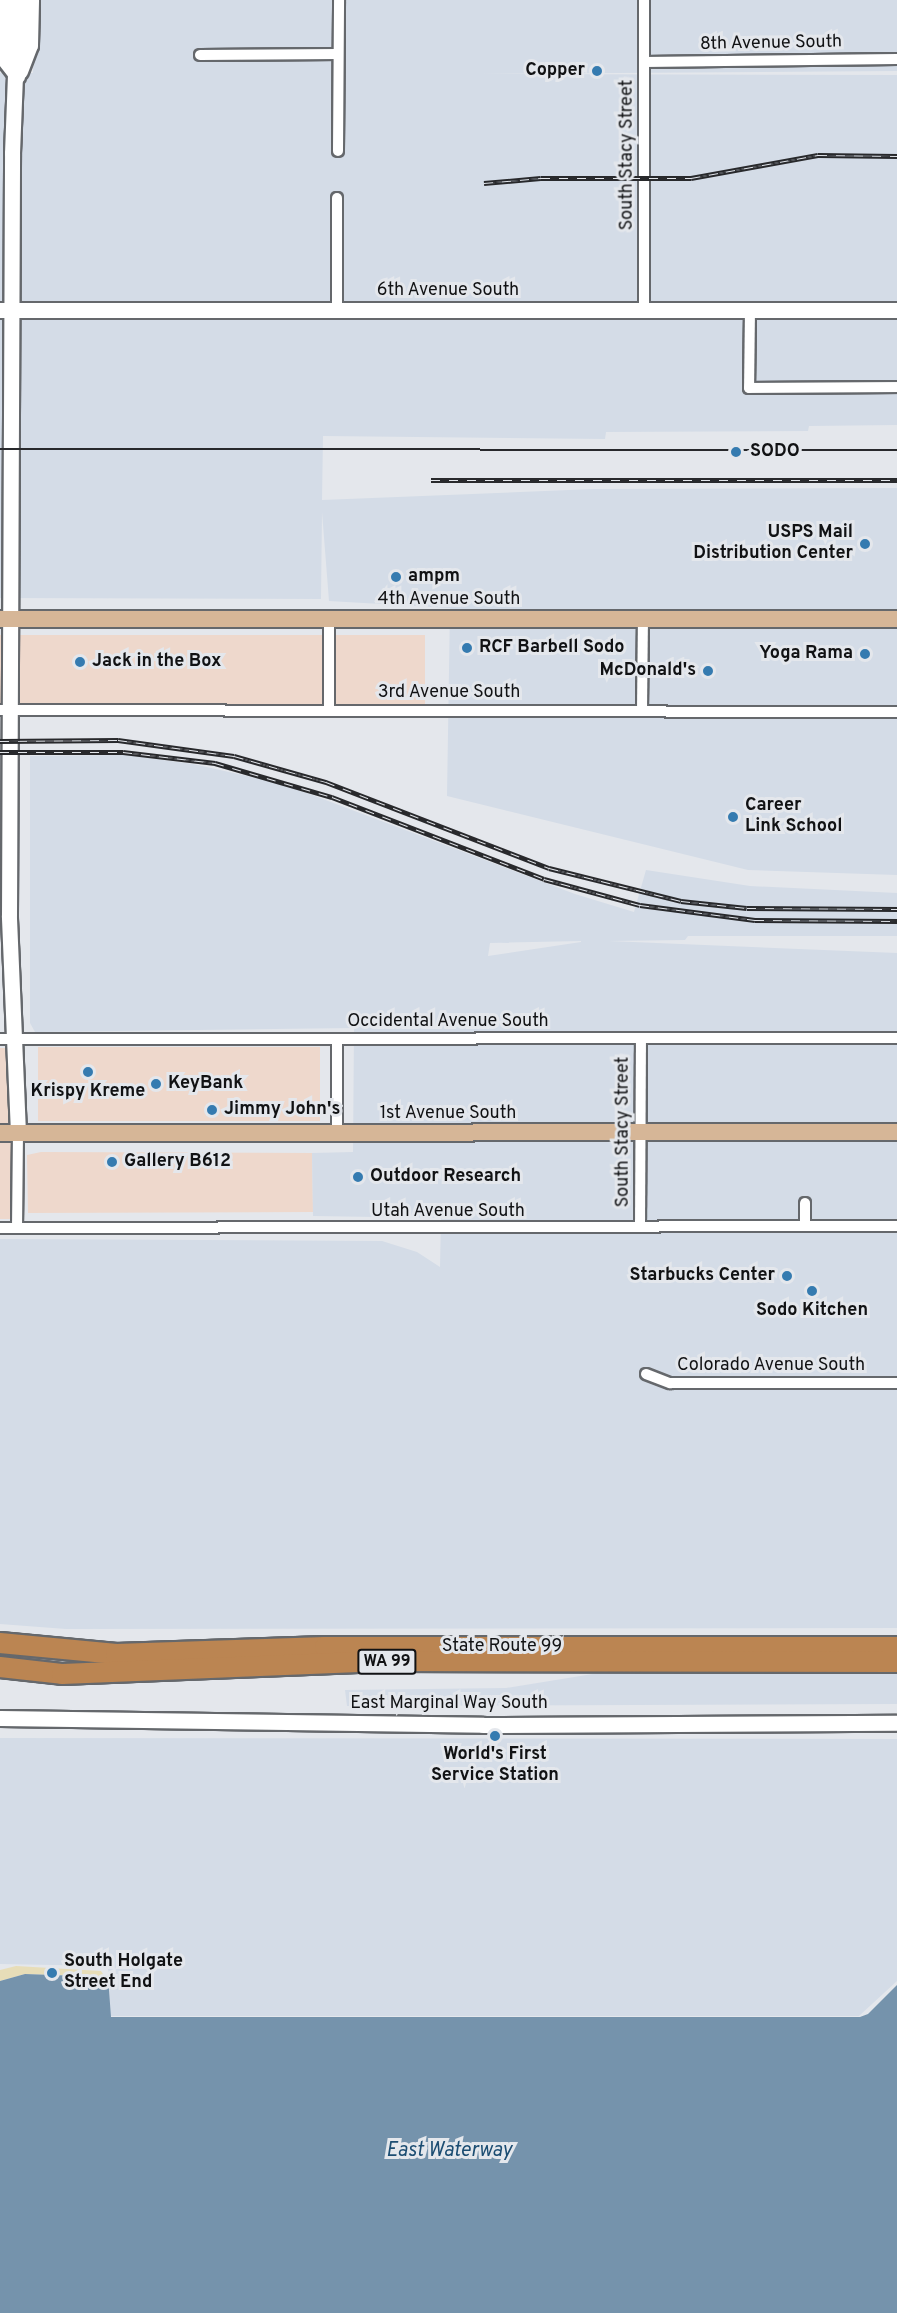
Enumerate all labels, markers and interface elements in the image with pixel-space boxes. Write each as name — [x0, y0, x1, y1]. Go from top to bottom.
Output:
street label: 8th Avenue South — [699, 32, 843, 56]
place label: Copper — [525, 60, 585, 82]
marker: Copper — [590, 64, 604, 78]
street label: South Stacy Street — [617, 80, 639, 230]
street label: 6th Avenue South — [376, 280, 520, 302]
place label: SODO — [750, 441, 800, 463]
marker: SODO — [727, 443, 745, 461]
place label: USPS Mail Distribution Center — [693, 523, 853, 566]
marker: USPS Mail Distribution Center — [858, 537, 872, 551]
place label: ampm — [408, 566, 460, 588]
marker: ampm — [389, 570, 403, 584]
street label: 4th Avenue South — [377, 589, 521, 611]
place label: RCF Barbell Sodo — [479, 637, 625, 659]
marker: RCF Barbell Sodo — [460, 641, 474, 655]
place label: Yoga Rama — [759, 643, 853, 665]
marker: Yoga Rama — [858, 647, 872, 661]
place label: Jack in the Box — [92, 651, 221, 673]
marker: Jack in the Box — [73, 655, 87, 669]
place label: McDonald's — [600, 660, 696, 682]
marker: McDonald's — [701, 664, 715, 678]
street label: 3rd Avenue South — [377, 682, 521, 704]
place label: Career Link School — [745, 796, 842, 838]
marker: Career Link School — [726, 810, 740, 824]
street label: Occidental Avenue South — [347, 1011, 549, 1033]
street label: South Stacy Street — [613, 1057, 635, 1207]
marker: Krispy Kreme — [81, 1065, 95, 1079]
place label: KeyBank — [168, 1073, 243, 1095]
marker: KeyBank — [149, 1077, 163, 1091]
place label: Krispy Kreme — [31, 1081, 145, 1103]
place label: Jimmy John's — [224, 1099, 340, 1121]
marker: Jimmy John's — [205, 1103, 219, 1117]
street label: 1st Avenue South — [379, 1103, 517, 1125]
place label: Gallery B612 — [124, 1151, 231, 1173]
marker: Gallery B612 — [105, 1155, 119, 1169]
place label: Outdoor Research — [370, 1166, 521, 1188]
marker: Outdoor Research — [351, 1170, 365, 1184]
street label: Utah Avenue South — [371, 1201, 525, 1223]
place label: Starbucks Center — [630, 1265, 775, 1287]
marker: Starbucks Center — [780, 1269, 794, 1283]
marker: Sodo Kitchen — [805, 1284, 819, 1298]
place label: Sodo Kitchen — [756, 1300, 868, 1322]
street label: Colorado Avenue South — [677, 1355, 865, 1377]
street label: State Route 99 — [442, 1636, 562, 1658]
road number: WA 99 — [357, 1649, 417, 1675]
street label: East Marginal Way South — [350, 1693, 548, 1715]
marker: World's First Service Station — [488, 1729, 502, 1743]
place label: World's First Service Station — [431, 1745, 559, 1788]
place label: South Holgate Street End — [64, 1952, 183, 1994]
marker: South Holgate Street End — [45, 1966, 59, 1980]
water label: East Waterway — [386, 2139, 512, 2163]

